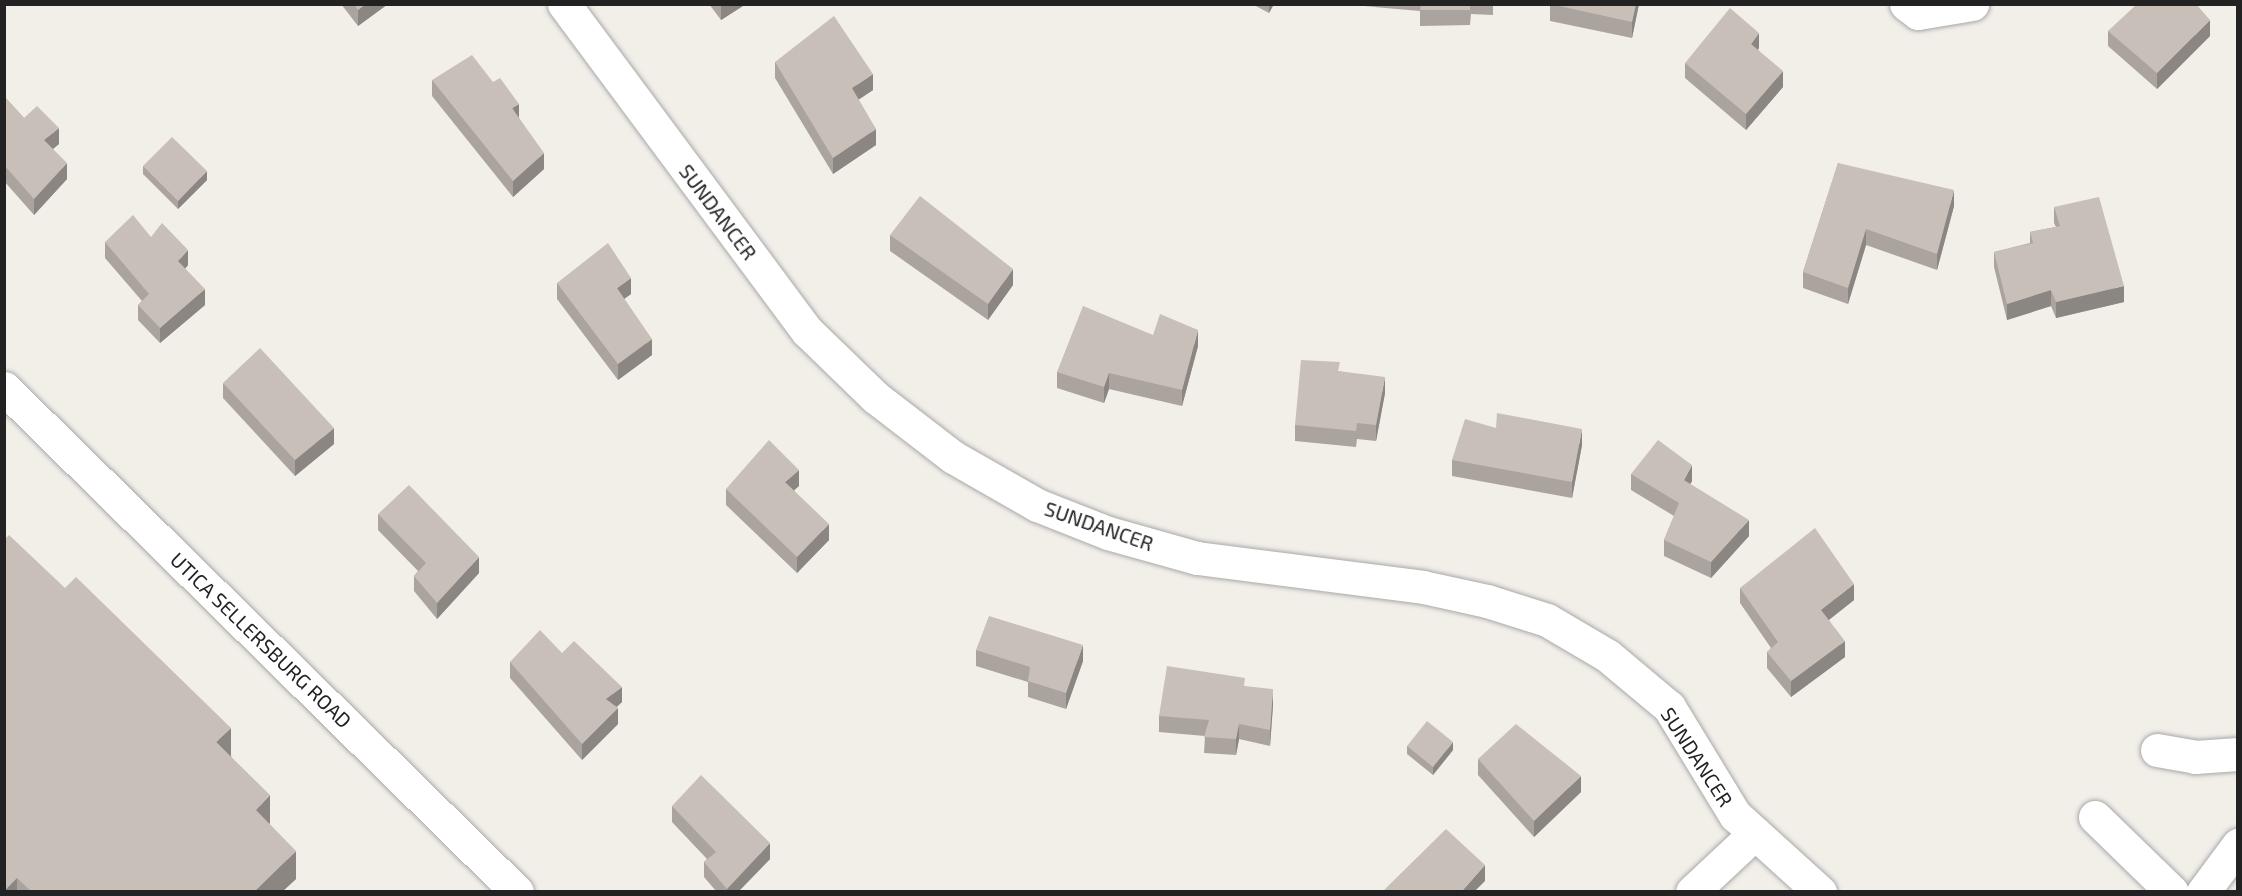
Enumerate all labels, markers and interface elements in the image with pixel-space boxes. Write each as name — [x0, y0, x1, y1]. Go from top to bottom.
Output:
street label: SUNDANCER — [674, 160, 762, 264]
street label: SUNDANCER — [1042, 496, 1156, 556]
street label: UTICA SELLERSBURG ROAD — [165, 547, 357, 733]
street label: SUNDANCER — [1656, 703, 1738, 811]

